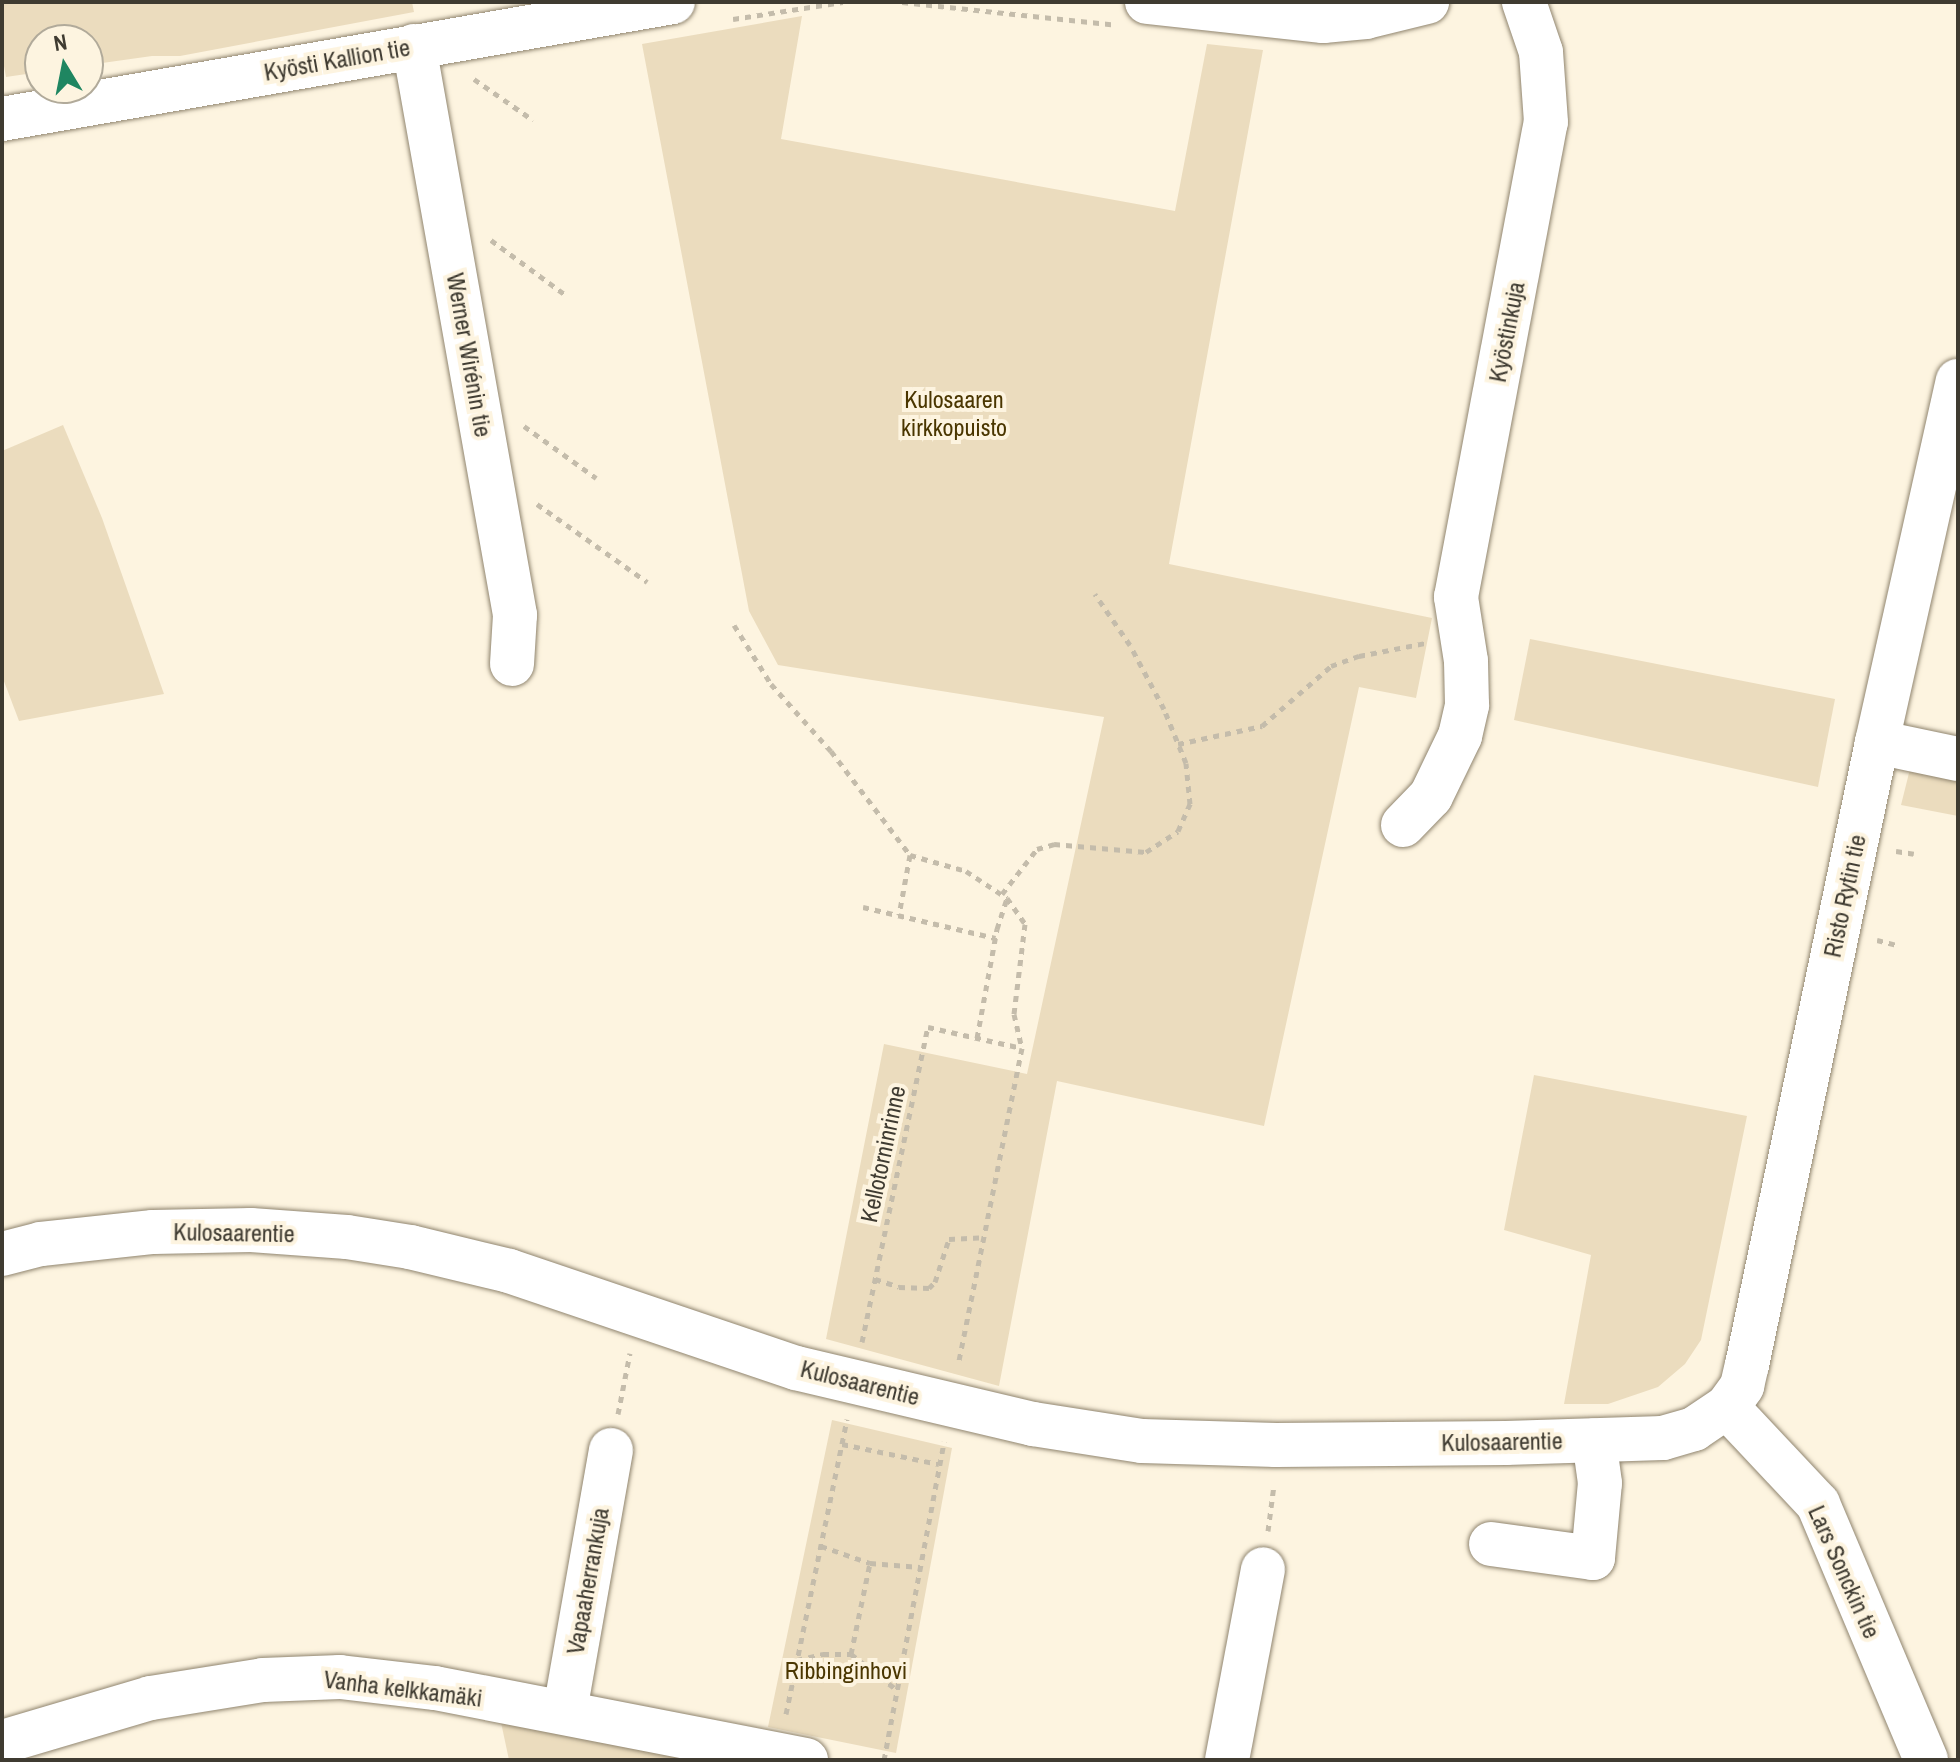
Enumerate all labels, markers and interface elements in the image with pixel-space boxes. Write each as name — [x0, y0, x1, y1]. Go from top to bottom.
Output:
north arrow — [24, 24, 104, 104]
text: N — [51, 26, 69, 58]
street label: Kyösti Kallion tie — [262, 33, 412, 87]
street label: Werner Wirénin tie — [440, 271, 498, 439]
street label: Kyöstinkuja — [1483, 279, 1531, 385]
park label: Kulosaaren kirkkopuisto — [901, 386, 1007, 442]
street label: Risto Rytin tie — [1818, 832, 1872, 960]
street label: Kellotorninrinne — [854, 1083, 912, 1225]
street label: Kulosaarentie — [173, 1218, 295, 1248]
street label: Kulosaarentie — [798, 1354, 922, 1412]
street label: Kulosaarentie — [1441, 1427, 1563, 1457]
street label: Lars Sonckin tie — [1802, 1501, 1886, 1643]
street label: Vapaaherrankuja — [561, 1505, 615, 1657]
park label: Ribbinginhovi — [785, 1657, 907, 1685]
street label: Vanha kelkkamäki — [322, 1665, 484, 1713]

